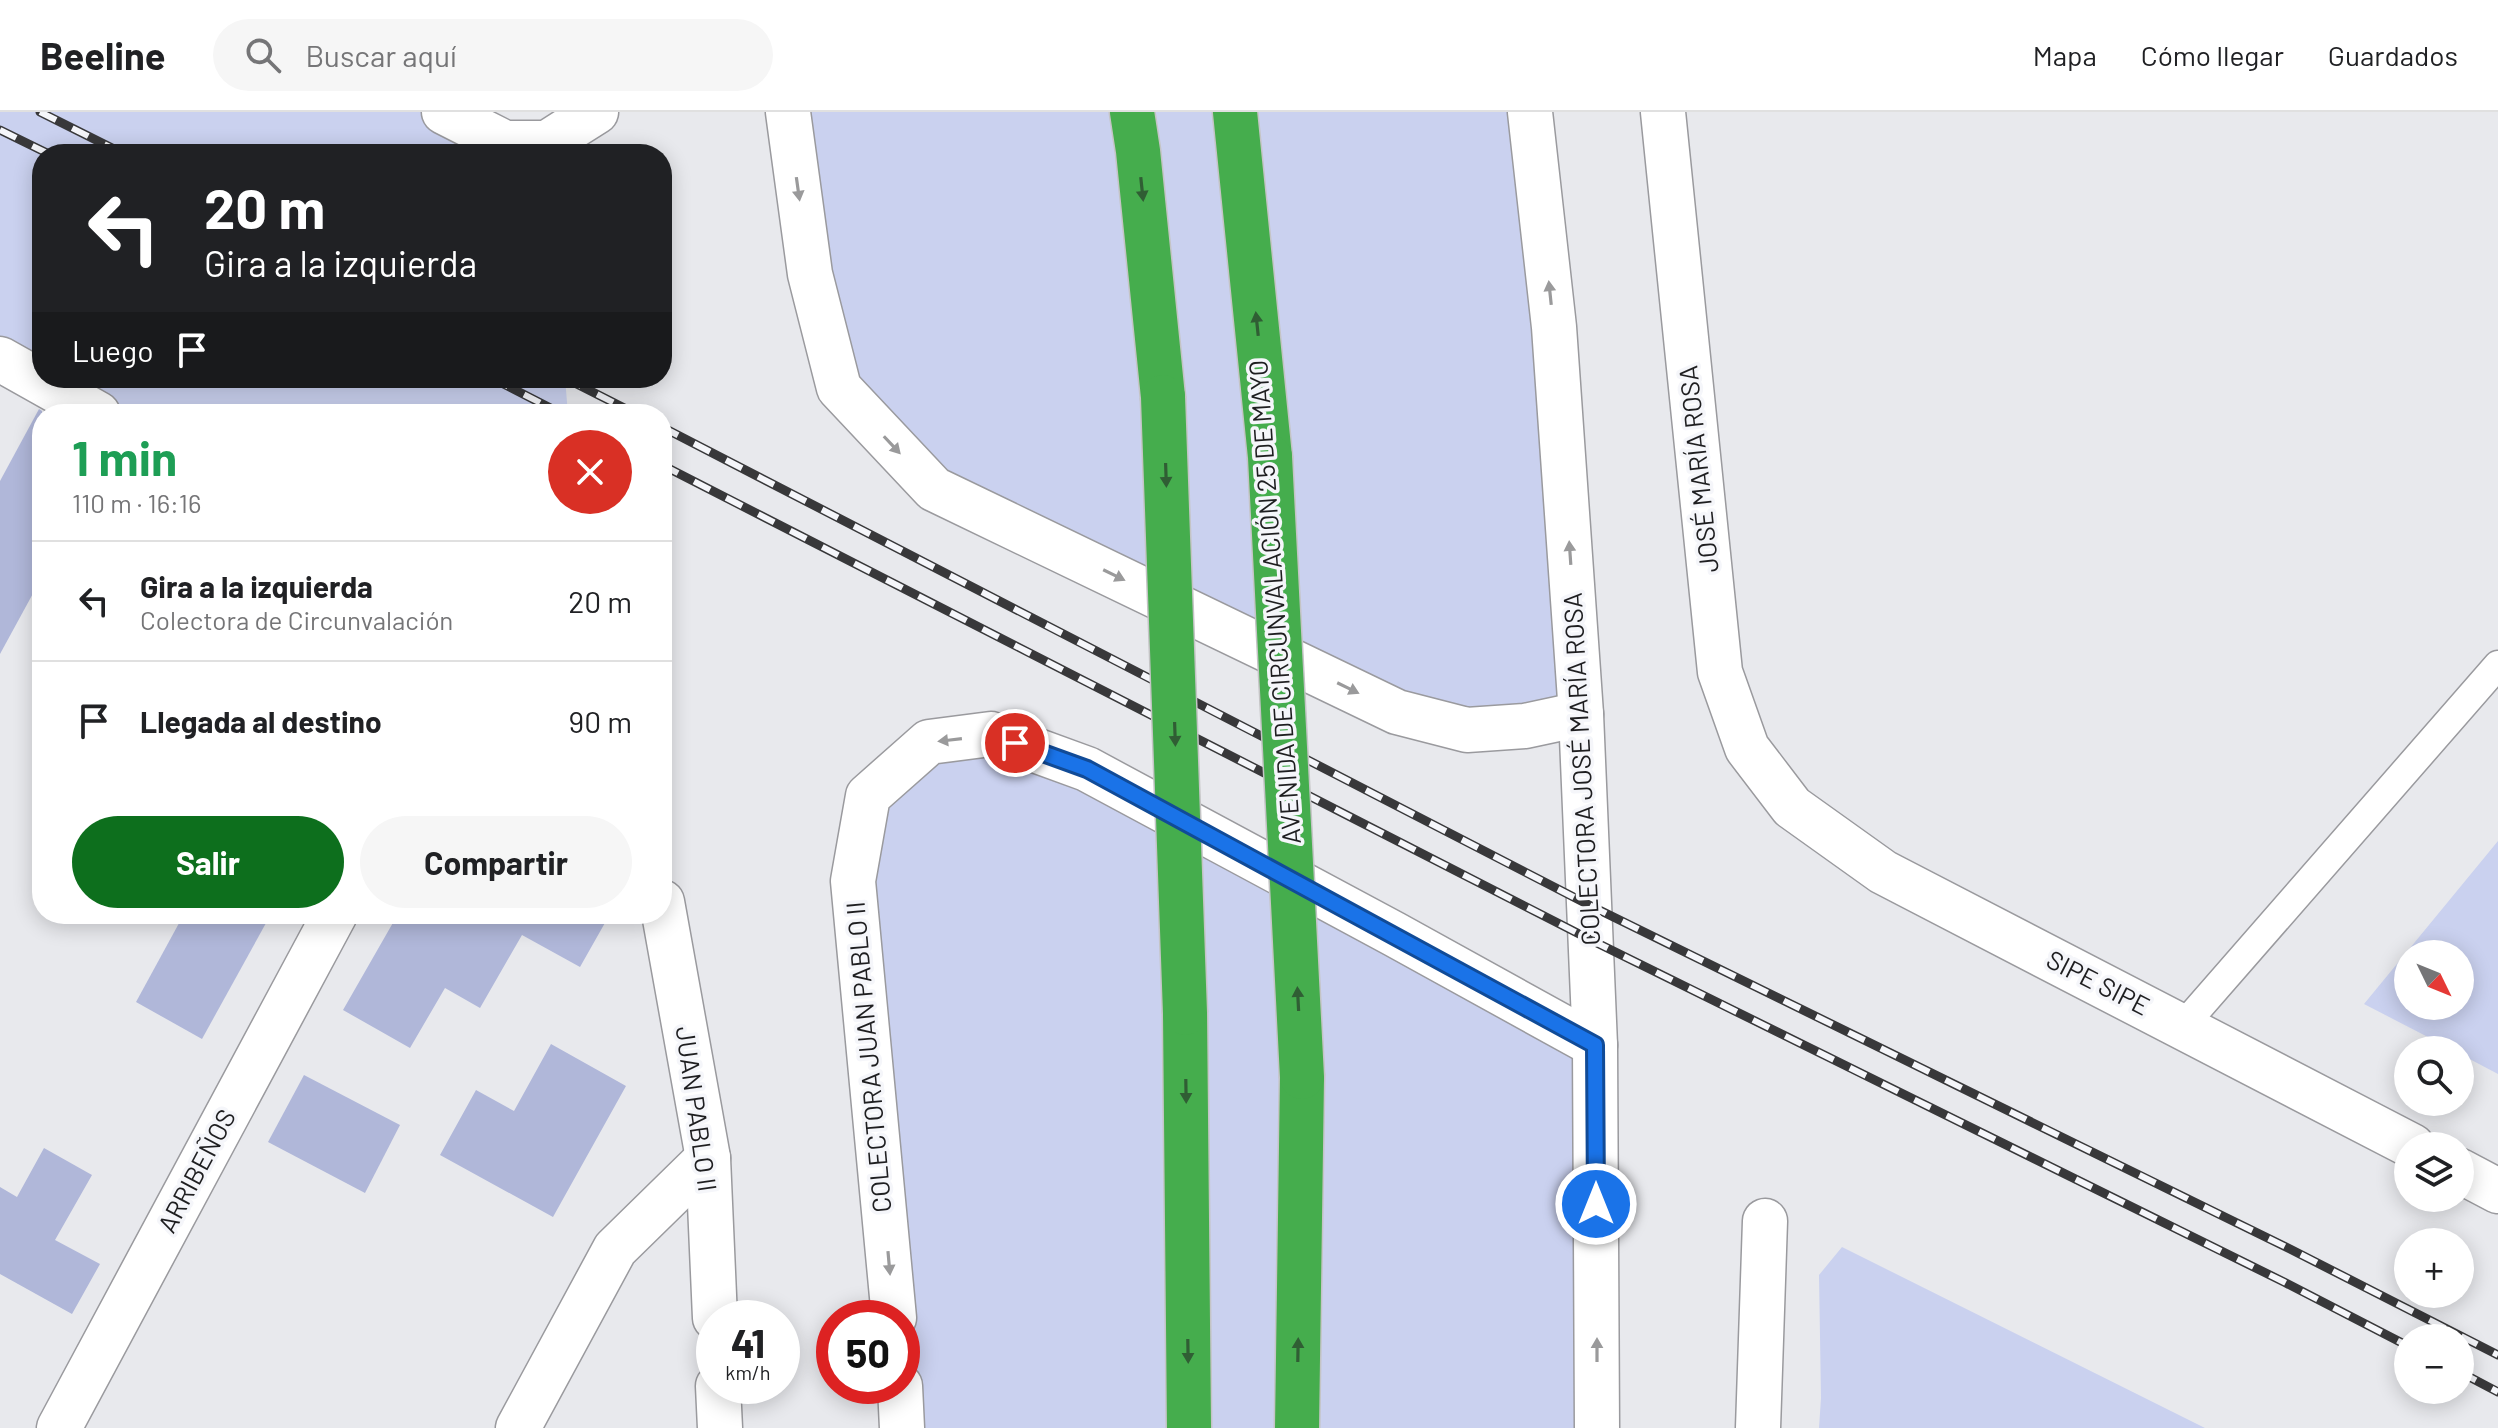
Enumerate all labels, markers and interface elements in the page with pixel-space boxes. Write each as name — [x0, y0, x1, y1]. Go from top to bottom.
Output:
search box — [213, 19, 773, 91]
text: Beeline — [40, 32, 165, 78]
icon: search — [241, 33, 285, 77]
text: Buscar aquí — [305, 37, 457, 73]
text: Mapa — [2033, 38, 2097, 72]
text: Cómo llegar — [2141, 38, 2284, 72]
text: Guardados — [2328, 38, 2458, 72]
text: 20 m — [204, 173, 325, 240]
icon: left — [72, 176, 176, 280]
one-way arrow — [792, 177, 805, 202]
one-way arrow — [1136, 177, 1149, 202]
text: Gira a la izquierda — [204, 241, 477, 284]
one-way arrow — [1544, 281, 1557, 306]
one-way arrow — [1250, 311, 1263, 336]
icon: arrive — [170, 328, 214, 372]
text: Luego — [72, 332, 154, 368]
street label: AVENIDA DE CIRCUNVALACIÓN 25 DE MAYO — [1241, 359, 1306, 845]
street label: JOSÉ MARÍA ROSA — [1671, 364, 1724, 574]
text: 1 min — [72, 428, 177, 486]
button: close — [548, 430, 632, 514]
one-way arrow — [883, 435, 901, 454]
one-way arrow — [1159, 463, 1172, 488]
text: 110 m · 16:16 — [72, 487, 201, 518]
one-way arrow — [1563, 540, 1576, 565]
text: Gira a la izquierda — [140, 568, 373, 604]
one-way arrow — [1102, 568, 1125, 582]
icon: left — [72, 579, 116, 623]
text: 20 m — [568, 583, 632, 619]
street label: COLECTORA JOSÉ MARÍA ROSA — [1556, 592, 1605, 946]
text: Colectora de Circunvalación — [140, 604, 453, 635]
one-way arrow — [1336, 681, 1360, 695]
icon: arrive — [72, 699, 116, 743]
text: Llegada al destino — [140, 703, 382, 739]
text: 90 m — [569, 703, 632, 739]
pin — [981, 709, 1049, 777]
icon: arrive — [993, 721, 1037, 765]
one-way arrow — [1168, 722, 1181, 747]
one-way arrow — [937, 734, 962, 747]
button: Salir — [72, 816, 344, 908]
button: Compartir — [360, 816, 632, 908]
street label: COLECTORA JUAN PABLO II — [838, 900, 897, 1214]
north arrow — [2394, 940, 2474, 1020]
map controls — [2394, 940, 2474, 1404]
street label: SIPE SIPE — [2042, 943, 2155, 1021]
one-way arrow — [1291, 986, 1304, 1011]
street label: JUAN PABLO II — [671, 1024, 724, 1193]
button: search — [2394, 1036, 2474, 1116]
one-way arrow — [1180, 1079, 1192, 1104]
street label: ARRIBEÑOS — [150, 1103, 241, 1237]
button: layers — [2394, 1132, 2474, 1212]
position arrow — [1554, 1162, 1638, 1246]
button: + — [2394, 1228, 2474, 1308]
one-way arrow — [882, 1251, 895, 1276]
speed limit sign: 50 — [816, 1300, 920, 1404]
text: 41 — [731, 1318, 765, 1366]
button: − — [2394, 1324, 2474, 1404]
one-way arrow — [1292, 1337, 1304, 1362]
one-way arrow — [1590, 1337, 1603, 1362]
one-way arrow — [1182, 1339, 1194, 1364]
text: km/h — [725, 1360, 771, 1384]

